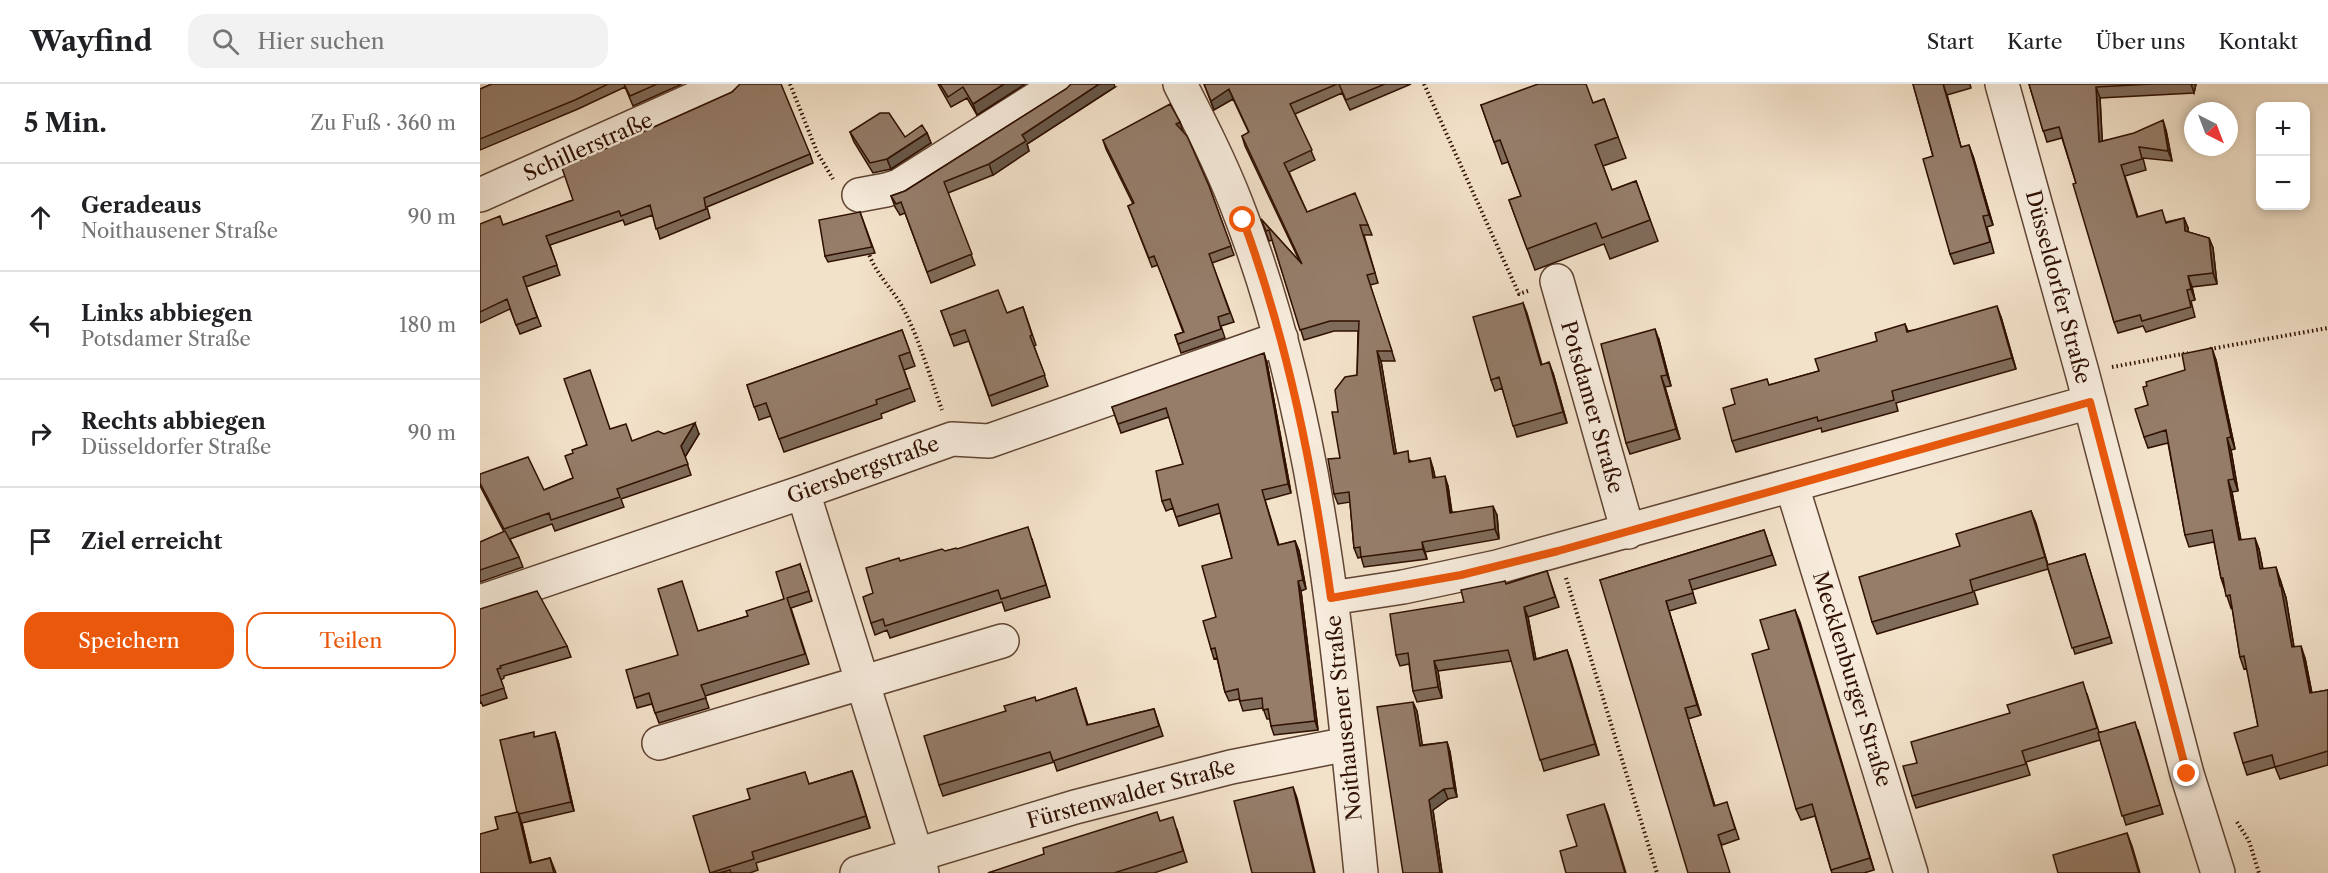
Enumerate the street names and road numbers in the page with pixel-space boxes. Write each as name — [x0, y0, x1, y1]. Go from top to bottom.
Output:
street label: Schillerstraße — [519, 107, 656, 186]
street label: Düsseldorfer Straße — [2021, 187, 2096, 387]
street label: Potsdamer Straße — [1556, 318, 1629, 496]
street label: Giersbergstraße — [783, 430, 942, 509]
street label: Mecklenburger Straße — [1808, 568, 1897, 790]
street label: Noithausener Straße — [1320, 614, 1367, 822]
street label: Fürstenwalder Straße — [1024, 754, 1238, 833]

